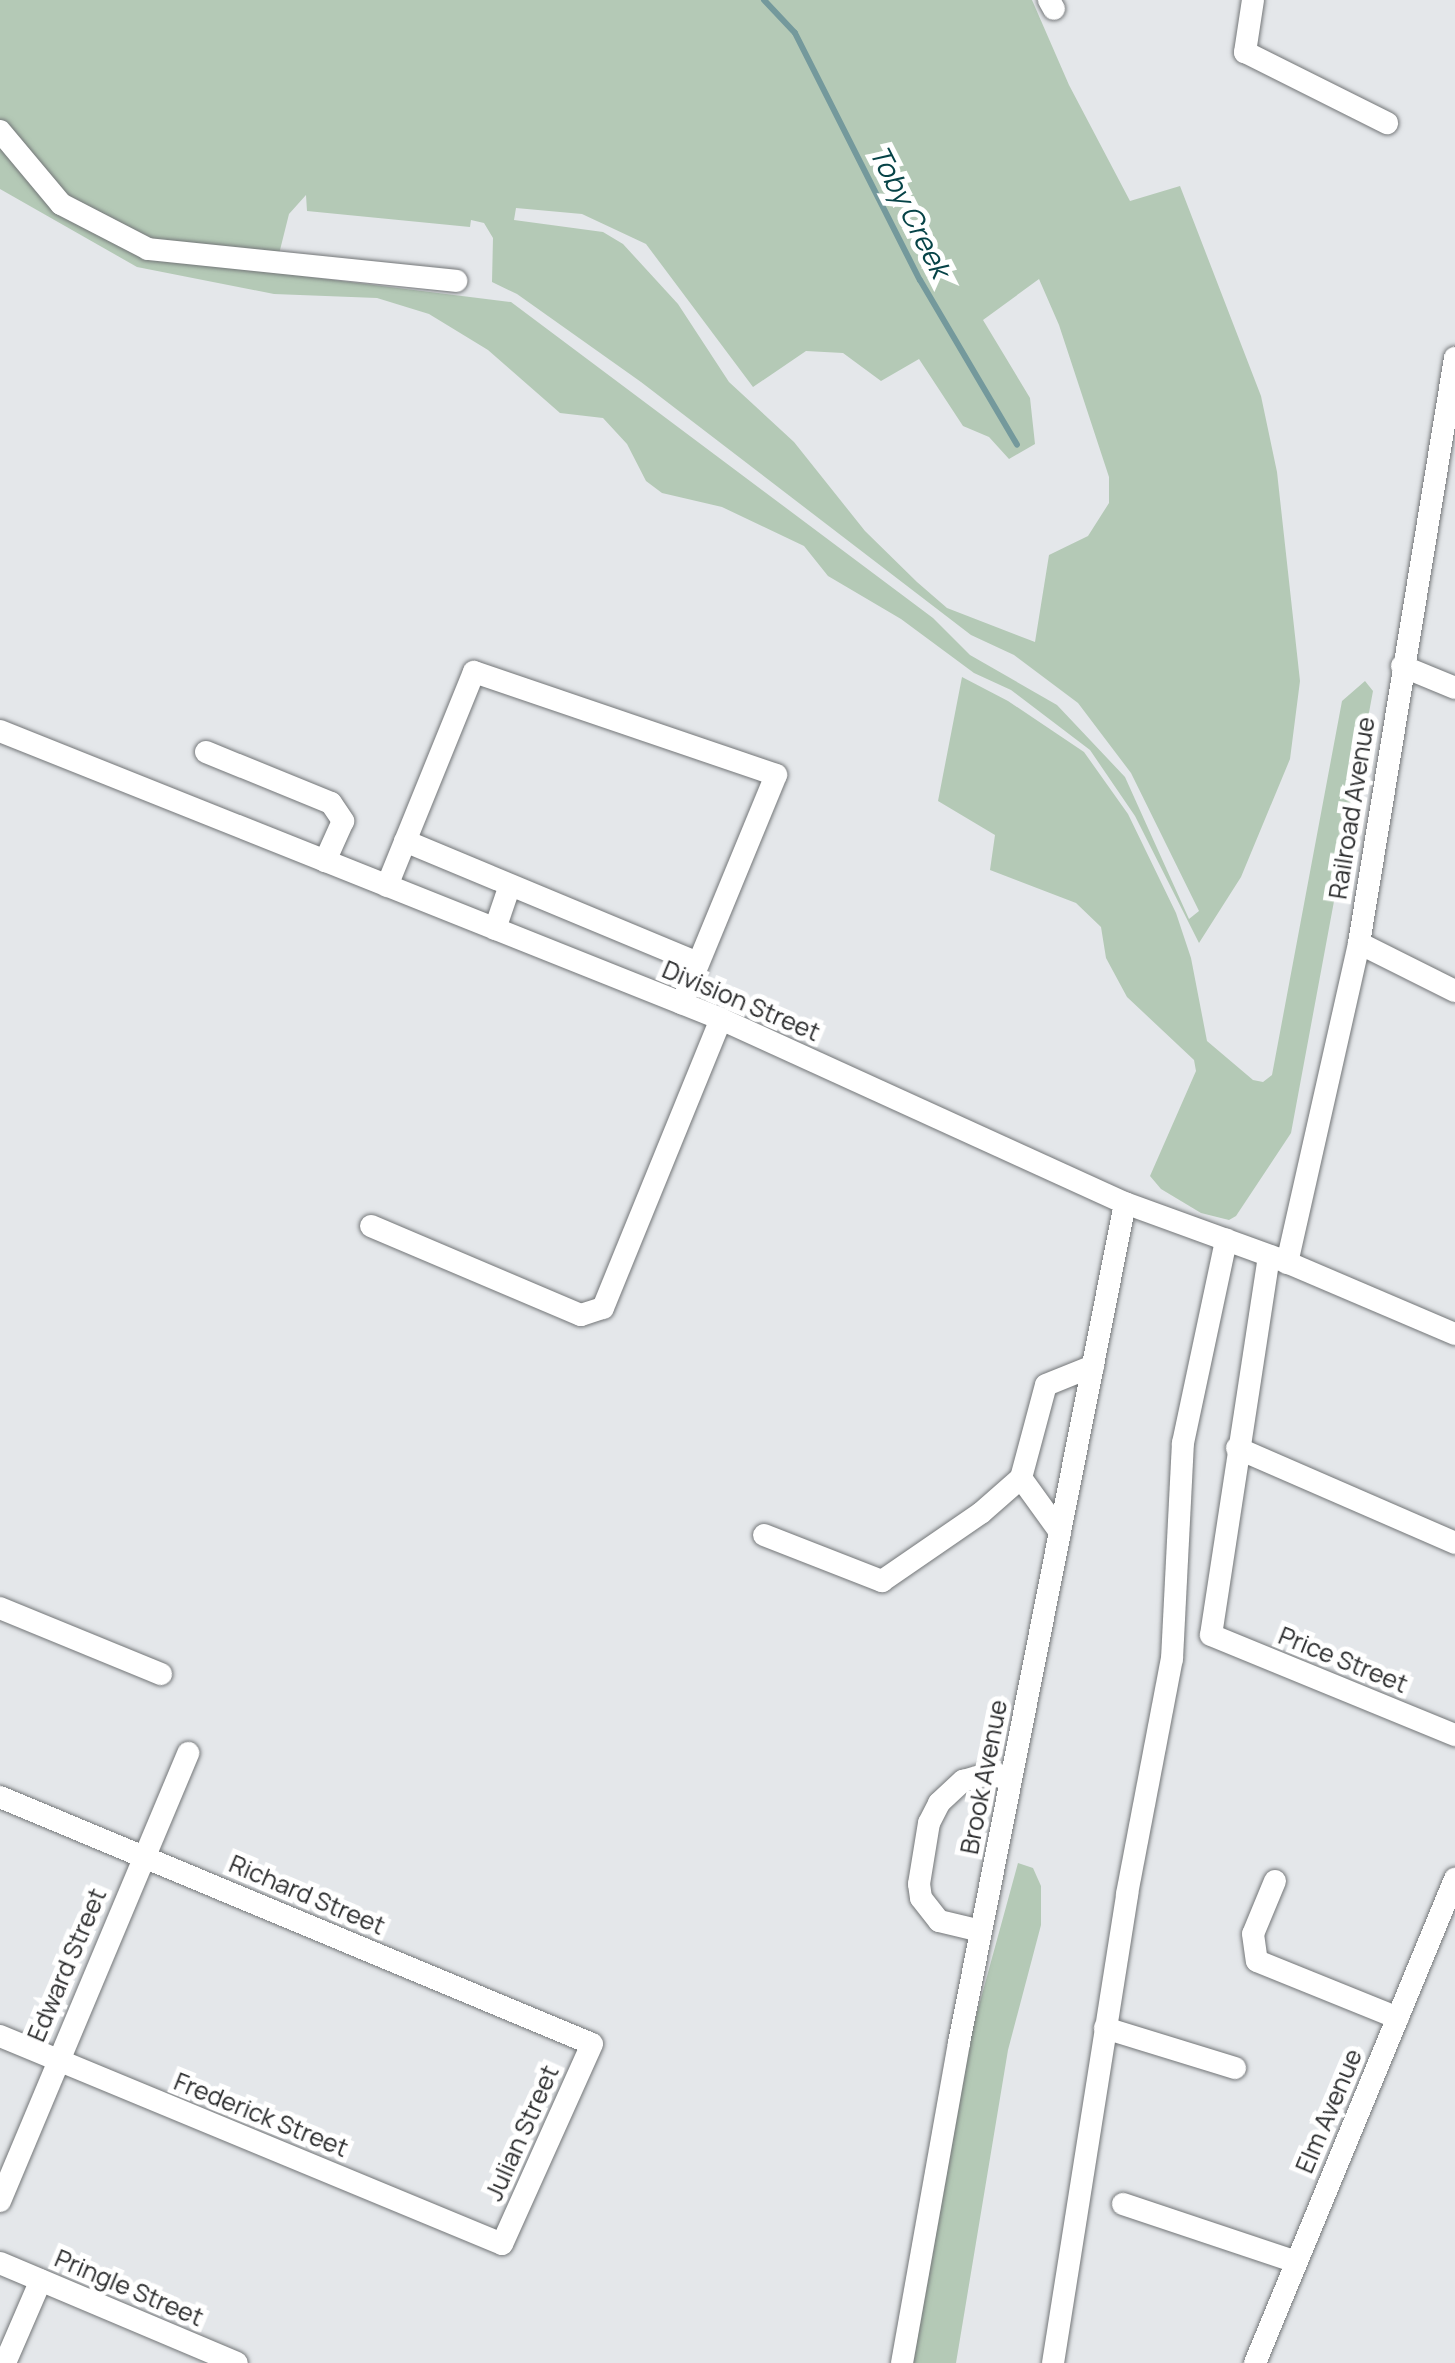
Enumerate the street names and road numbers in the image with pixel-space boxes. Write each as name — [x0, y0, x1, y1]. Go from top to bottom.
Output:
street label: Railroad Avenue — [1323, 715, 1381, 901]
street label: Division Street — [658, 954, 824, 1048]
street label: Price Street — [1274, 1621, 1412, 1699]
street label: Brook Avenue — [954, 1697, 1014, 1857]
street label: Richard Street — [225, 1849, 389, 1941]
street label: Edward Street — [21, 1884, 113, 2046]
street label: Elm Avenue — [1289, 2044, 1369, 2178]
street label: Julian Street — [479, 2061, 565, 2205]
street label: Frederick Street — [170, 2066, 352, 2164]
street label: Pringle Street — [50, 2243, 208, 2333]

